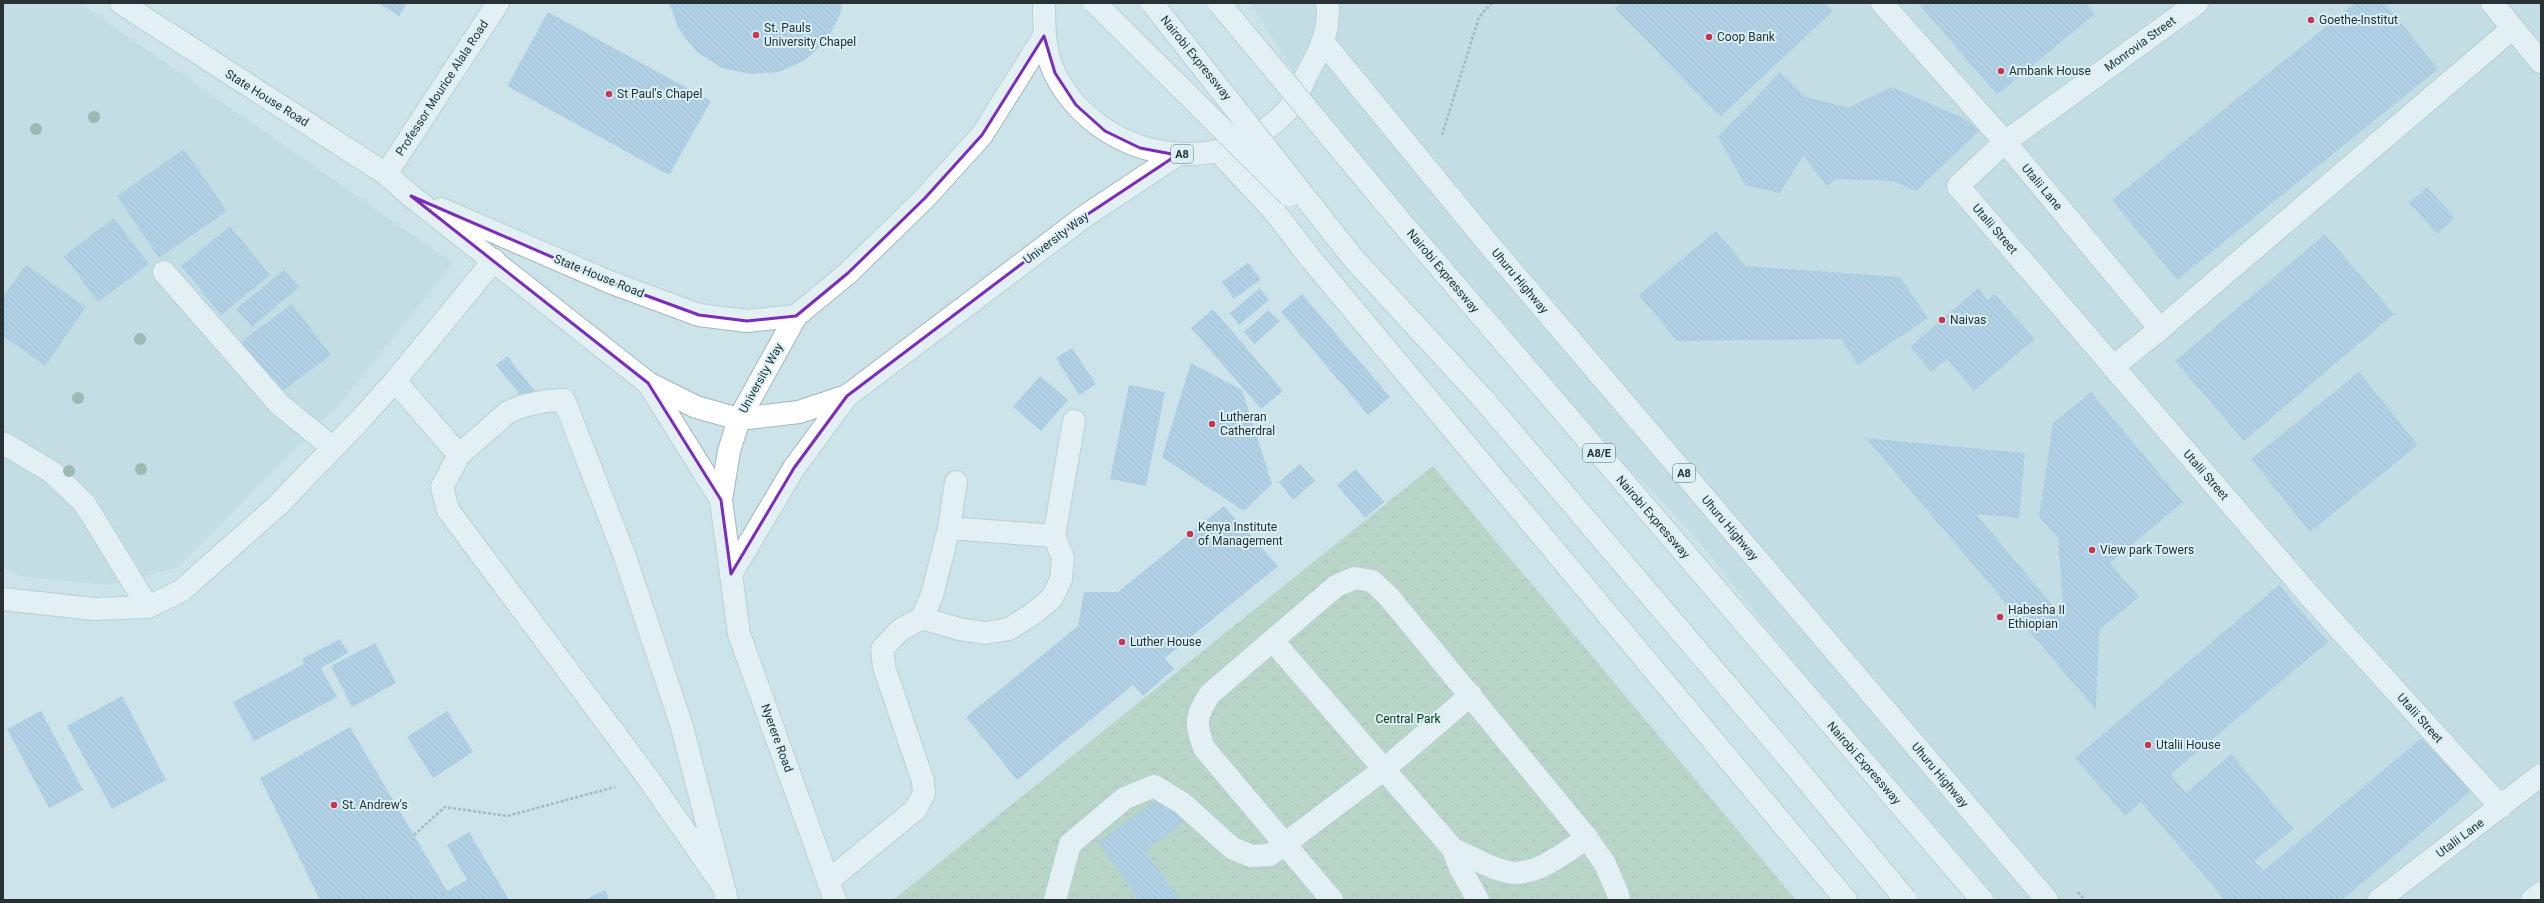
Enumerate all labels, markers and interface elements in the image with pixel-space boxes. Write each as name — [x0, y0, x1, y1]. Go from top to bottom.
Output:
street label: Nairobi Expressway — [1158, 13, 1235, 103]
street label: Monrovia Street — [2102, 13, 2178, 75]
place label: Goethe-Institut — [2319, 13, 2398, 27]
marker: Goethe-Institut — [2306, 15, 2316, 25]
street label: Professor Mourice Alala Road — [393, 18, 491, 158]
place label: St. Pauls University Chapel — [764, 21, 856, 49]
marker: St. Pauls University Chapel — [751, 30, 761, 40]
place label: Coop Bank — [1717, 30, 1776, 44]
marker: Coop Bank — [1704, 32, 1714, 42]
place label: Ambank House — [2009, 64, 2091, 78]
marker: Ambank House — [1996, 66, 2006, 76]
street label: State House Road — [223, 67, 311, 129]
place label: St Paul's Chapel — [617, 87, 702, 101]
marker: St Paul's Chapel — [604, 89, 614, 99]
road number: A8 — [1171, 145, 1193, 163]
street label: Utalii Lane — [2019, 161, 2065, 213]
street label: Utalii Street — [1970, 201, 2021, 257]
street label: University Way — [1021, 209, 1092, 267]
street label: Nairobi Expressway — [1404, 226, 1482, 316]
street label: Uhuru Highway — [1489, 246, 1551, 317]
street label: State House Road — [552, 252, 646, 300]
place label: Naivas — [1950, 313, 1986, 327]
marker: Naivas — [1937, 315, 1947, 325]
street label: University Way — [736, 340, 786, 415]
place label: Lutheran Catherdral — [1220, 410, 1275, 438]
marker: Lutheran Catherdral — [1207, 419, 1217, 429]
road number: A8/E — [1583, 444, 1615, 462]
street label: Utalii Street — [2181, 447, 2232, 503]
road number: A8 — [1673, 464, 1695, 482]
street label: Nairobi Expressway — [1613, 473, 1693, 561]
street label: Uhuru Highway — [1699, 493, 1761, 564]
place label: Kenya Institute of Management — [1198, 520, 1283, 548]
marker: Kenya Institute of Management — [1185, 529, 1195, 539]
place label: View park Towers — [2100, 543, 2194, 557]
marker: View park Towers — [2087, 545, 2097, 555]
place label: Habesha II Ethiopian — [2008, 603, 2065, 631]
marker: Habesha II Ethiopian — [1995, 612, 2005, 622]
place label: Luther House — [1130, 635, 1201, 649]
marker: Luther House — [1117, 637, 1127, 647]
street label: Utalii Street — [2394, 690, 2446, 746]
street label: Nyerere Road — [758, 702, 796, 774]
park label: Central Park — [1375, 712, 1441, 726]
street label: Nairobi Expressway — [1824, 719, 1904, 807]
place label: Utalii House — [2156, 738, 2221, 752]
street label: Uhuru Highway — [1909, 740, 1971, 811]
marker: Utalii House — [2143, 740, 2153, 750]
place label: St. Andrew's — [342, 798, 408, 812]
marker: St. Andrew's — [329, 800, 339, 810]
street label: Utalii Lane — [2433, 816, 2487, 860]

